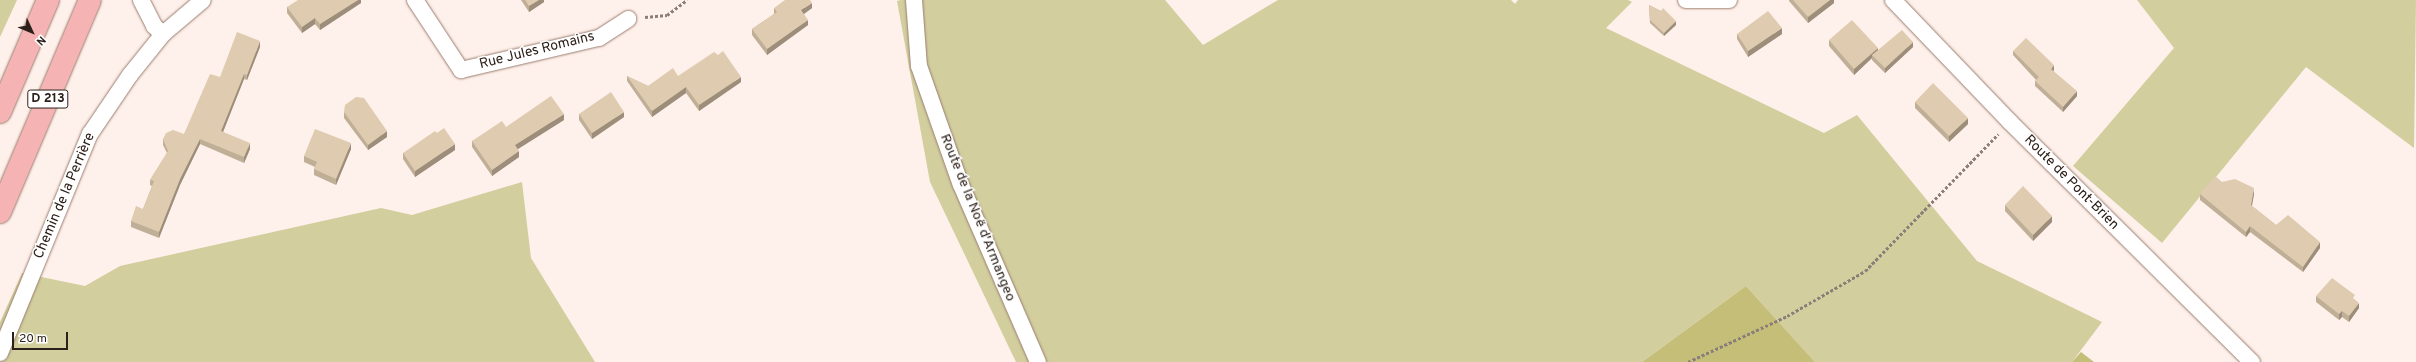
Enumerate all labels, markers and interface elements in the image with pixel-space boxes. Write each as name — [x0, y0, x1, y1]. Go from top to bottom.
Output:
north arrow — [12, 12, 52, 52]
street label: Rue Jules Romains — [478, 29, 596, 73]
text: N — [33, 33, 48, 48]
road number: D 213 — [27, 88, 69, 110]
street label: Chemin de la Perrière — [31, 130, 99, 262]
street label: Route de la Noë d'Armangeo — [936, 132, 1018, 304]
street label: Route de Pont-Brien — [2020, 132, 2122, 234]
scale bar — [14, 324, 70, 350]
text: 20 m — [19, 331, 47, 347]

